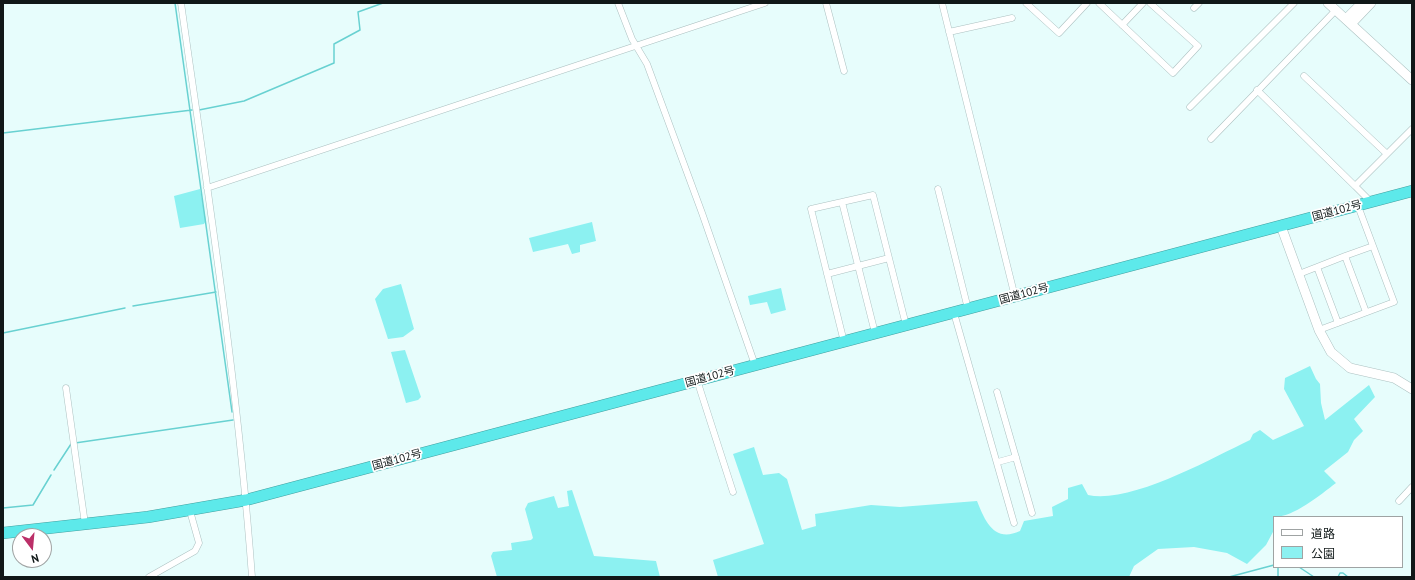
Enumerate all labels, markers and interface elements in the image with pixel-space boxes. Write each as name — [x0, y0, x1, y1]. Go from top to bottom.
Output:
street label: 国道102号 — [1311, 198, 1363, 224]
street label: 国道102号 — [998, 281, 1050, 307]
street label: 国道102号 — [684, 364, 736, 390]
street label: 国道102号 — [371, 447, 423, 473]
legend — [1273, 516, 1403, 568]
text: 道路 — [1311, 526, 1335, 541]
north arrow — [12, 528, 52, 568]
text: 公園 — [1311, 546, 1335, 561]
text: N — [30, 551, 40, 566]

